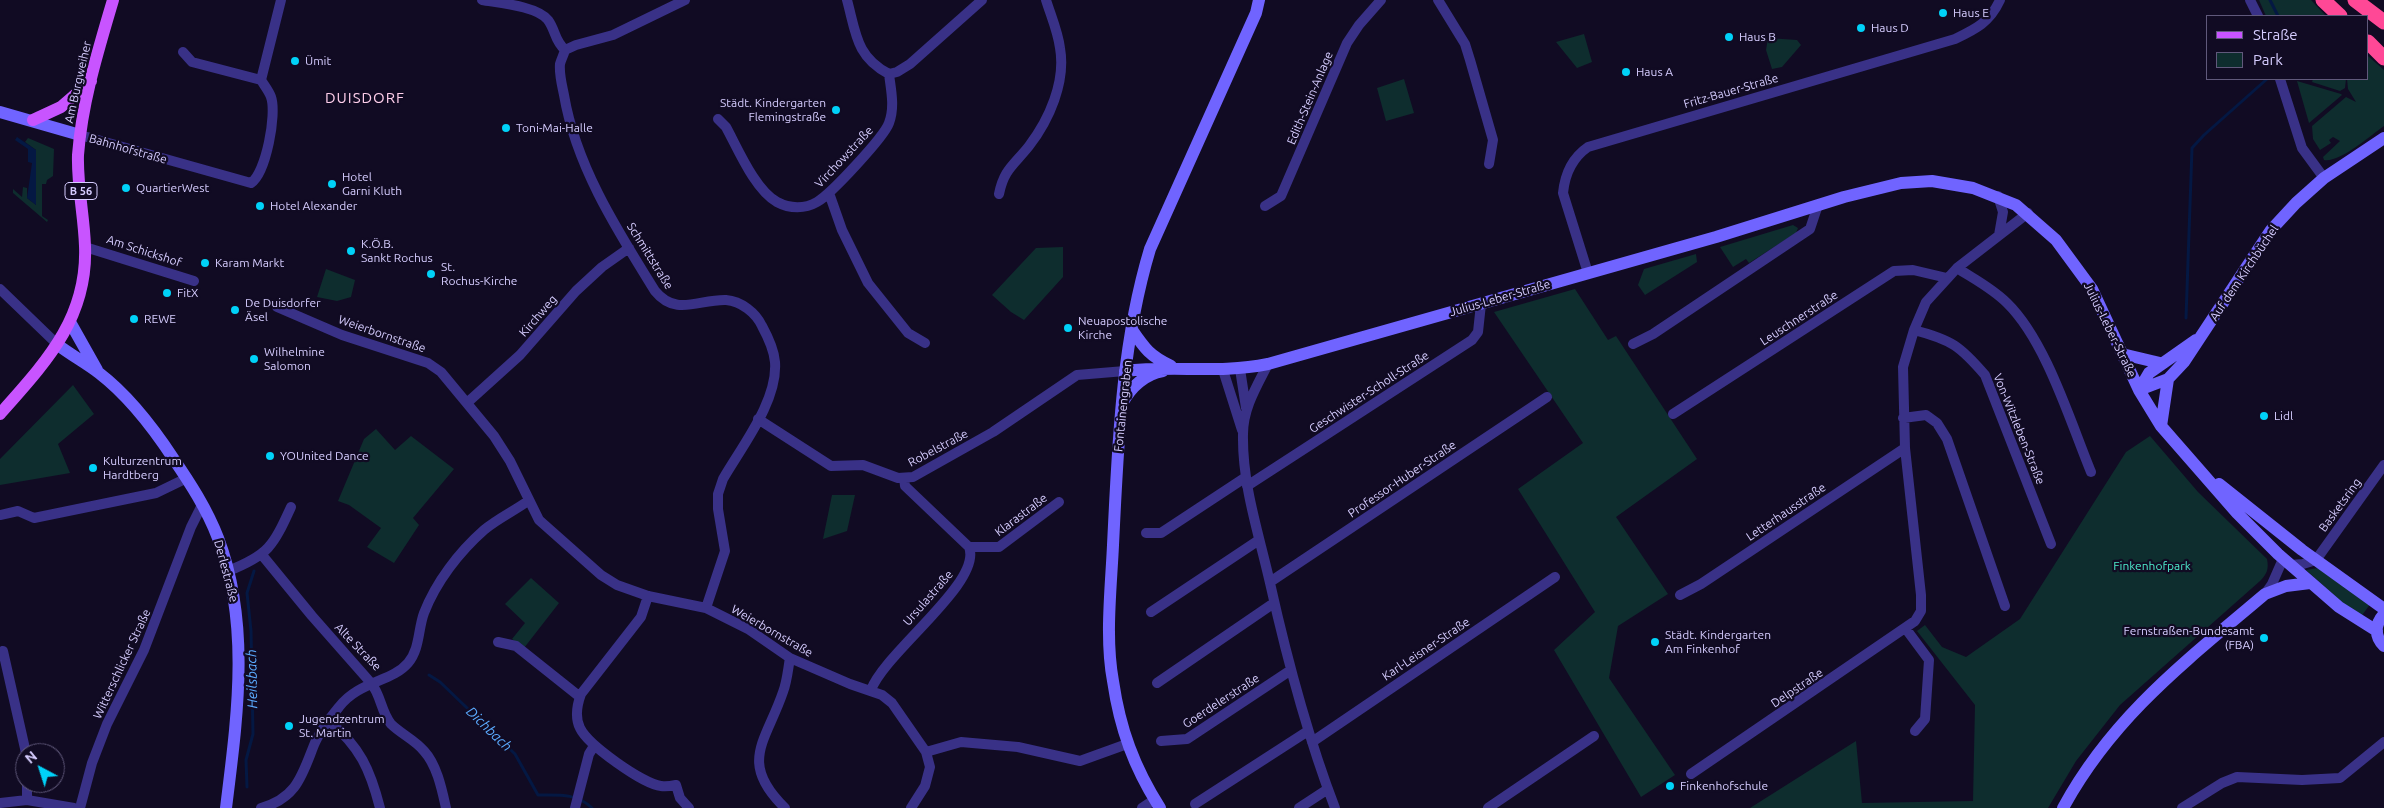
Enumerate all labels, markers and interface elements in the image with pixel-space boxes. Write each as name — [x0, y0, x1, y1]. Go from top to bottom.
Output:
place label: Haus E — [1953, 6, 1989, 20]
marker: Haus E — [1937, 7, 1949, 19]
legend — [2206, 15, 2369, 80]
place label: Haus D — [1871, 21, 1909, 35]
marker: Haus D — [1855, 22, 1867, 34]
text: Straße — [2253, 26, 2297, 43]
place label: Haus B — [1739, 30, 1776, 44]
marker: Haus B — [1723, 31, 1735, 43]
street label: Am Burgweiher — [62, 40, 94, 124]
street label: Edith-Stein-Anlage — [1284, 49, 1336, 147]
text: Park — [2253, 51, 2283, 68]
place label: Ümit — [305, 54, 331, 68]
marker: Ümit — [289, 55, 301, 67]
place label: Haus A — [1636, 65, 1673, 79]
marker: Haus A — [1620, 66, 1632, 78]
street label: Fritz-Bauer-Straße — [1682, 71, 1780, 111]
district label: DUISDORF — [324, 89, 406, 107]
place label: Städt. Kindergarten Flemingstraße — [720, 96, 826, 124]
marker: Städt. Kindergarten Flemingstraße — [830, 104, 842, 116]
place label: Toni-Mai-Halle — [516, 121, 593, 135]
marker: Toni-Mai-Halle — [500, 122, 512, 134]
street label: Virchowstraße — [812, 123, 876, 191]
street label: Bahnhofstraße — [87, 131, 169, 167]
place label: Hotel Garni Kluth — [342, 170, 402, 198]
marker: Hotel Garni Kluth — [326, 178, 338, 190]
place label: QuartierWest — [136, 181, 209, 195]
road number: B 56 — [65, 182, 97, 200]
marker: QuartierWest — [120, 182, 132, 194]
place label: Hotel Alexander — [270, 199, 357, 213]
marker: Hotel Alexander — [254, 200, 266, 212]
street label: Schmittstraße — [624, 220, 676, 292]
street label: Auf dem Kirchbüchel — [2207, 222, 2281, 324]
street label: Am Schickshof — [105, 232, 183, 270]
place label: K.Ö.B. Sankt Rochus — [361, 237, 433, 265]
marker: K.Ö.B. Sankt Rochus — [345, 245, 357, 257]
place label: Karam Markt — [215, 256, 284, 270]
marker: Karam Markt — [199, 257, 211, 269]
place label: St. Rochus-Kirche — [441, 260, 517, 288]
marker: St. Rochus-Kirche — [425, 268, 437, 280]
street label: Julius-Leber-Straße — [1448, 277, 1552, 319]
street label: Julius-Leber-Straße — [2081, 280, 2139, 380]
place label: FitX — [177, 286, 198, 300]
marker: FitX — [161, 287, 173, 299]
street label: Leuschnerstraße — [1757, 288, 1841, 348]
street label: Kirchweg — [516, 292, 560, 340]
place label: De Duisdorfer Äsel — [245, 296, 321, 324]
marker: De Duisdorfer Äsel — [229, 304, 241, 316]
place label: REWE — [144, 312, 176, 326]
street label: Weierbornstraße — [336, 312, 428, 356]
marker: REWE — [128, 313, 140, 325]
place label: Neuapostolische Kirche — [1078, 314, 1167, 342]
marker: Neuapostolische Kirche — [1062, 322, 1074, 334]
place label: Wilhelmine Salomon — [264, 345, 325, 373]
street label: Geschwister-Scholl-Straße — [1306, 348, 1432, 436]
marker: Wilhelmine Salomon — [248, 353, 260, 365]
street label: Fontainengraben — [1111, 359, 1135, 453]
street label: Von-Witzleben-Straße — [1990, 371, 2048, 487]
place label: Lidl — [2274, 409, 2293, 423]
marker: Lidl — [2258, 410, 2270, 422]
street label: Robelstraße — [906, 426, 970, 470]
street label: Professor-Huber-Straße — [1345, 437, 1459, 521]
place label: YOUnited Dance — [280, 449, 369, 463]
marker: YOUnited Dance — [264, 450, 276, 462]
place label: Kulturzentrum Hardtberg — [103, 454, 182, 482]
marker: Kulturzentrum Hardtberg — [87, 462, 99, 474]
street label: Basketsring — [2316, 475, 2364, 535]
street label: Letterhausstraße — [1743, 480, 1829, 544]
street label: Klarastraße — [992, 491, 1050, 539]
street label: Derlestraße — [211, 538, 241, 604]
park label: Finkenhofpark — [2113, 559, 2191, 573]
street label: Ursulastraße — [900, 567, 956, 629]
street label: Weierbornstraße — [729, 602, 815, 660]
street label: Witterschlicker Straße — [90, 607, 154, 721]
street label: Karl-Leisner-Straße — [1380, 614, 1472, 684]
street label: Alte Straße — [332, 620, 384, 674]
place label: Fernstraßen-Bundesamt (FBA) — [2123, 624, 2254, 652]
place label: Städt. Kindergarten Am Finkenhof — [1665, 628, 1771, 656]
marker: Fernstraßen-Bundesamt (FBA) — [2258, 632, 2270, 644]
marker: Städt. Kindergarten Am Finkenhof — [1649, 636, 1661, 648]
water label: Heilsbach — [243, 649, 261, 709]
street label: Delpstraße — [1768, 665, 1826, 711]
street label: Goerdelerstraße — [1180, 671, 1262, 731]
water label: Dichbach — [463, 703, 515, 755]
place label: Jugendzentrum St. Martin — [299, 712, 385, 740]
marker: Jugendzentrum St. Martin — [283, 720, 295, 732]
north arrow — [15, 743, 65, 793]
text: N — [22, 748, 40, 767]
place label: Finkenhofschule — [1680, 779, 1768, 793]
marker: Finkenhofschule — [1664, 780, 1676, 792]

